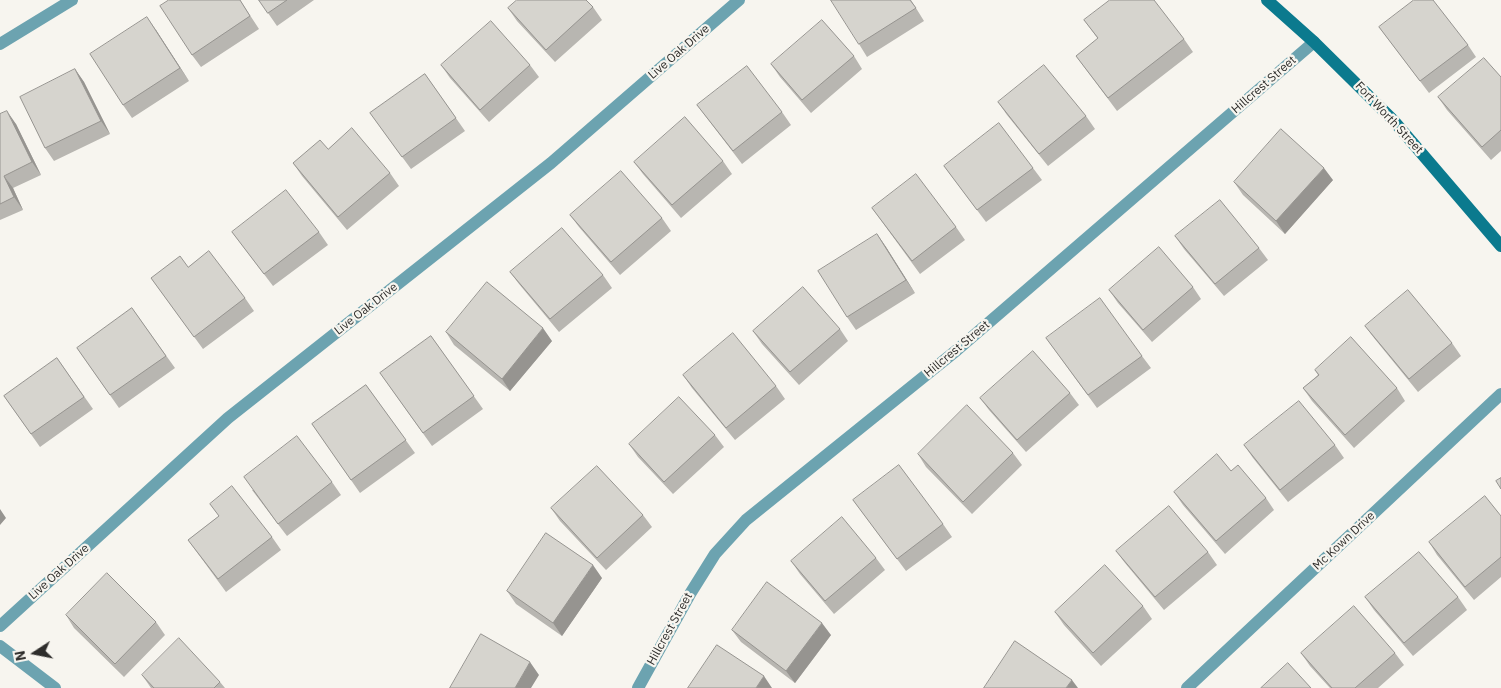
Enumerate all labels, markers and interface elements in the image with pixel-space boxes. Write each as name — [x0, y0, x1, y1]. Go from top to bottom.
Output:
street label: Live Oak Drive — [646, 22, 712, 82]
street label: Hillcrest Street — [1229, 53, 1299, 117]
street label: Fort Worth Street — [1352, 79, 1426, 157]
street label: Live Oak Drive — [332, 280, 400, 338]
street label: Hillcrest Street — [921, 318, 993, 380]
street label: Mc Kown Drive — [1310, 509, 1378, 573]
street label: Live Oak Drive — [26, 541, 92, 603]
street label: Hillcrest Street — [644, 590, 696, 668]
north arrow — [10, 628, 60, 678]
text: N — [10, 649, 30, 663]

